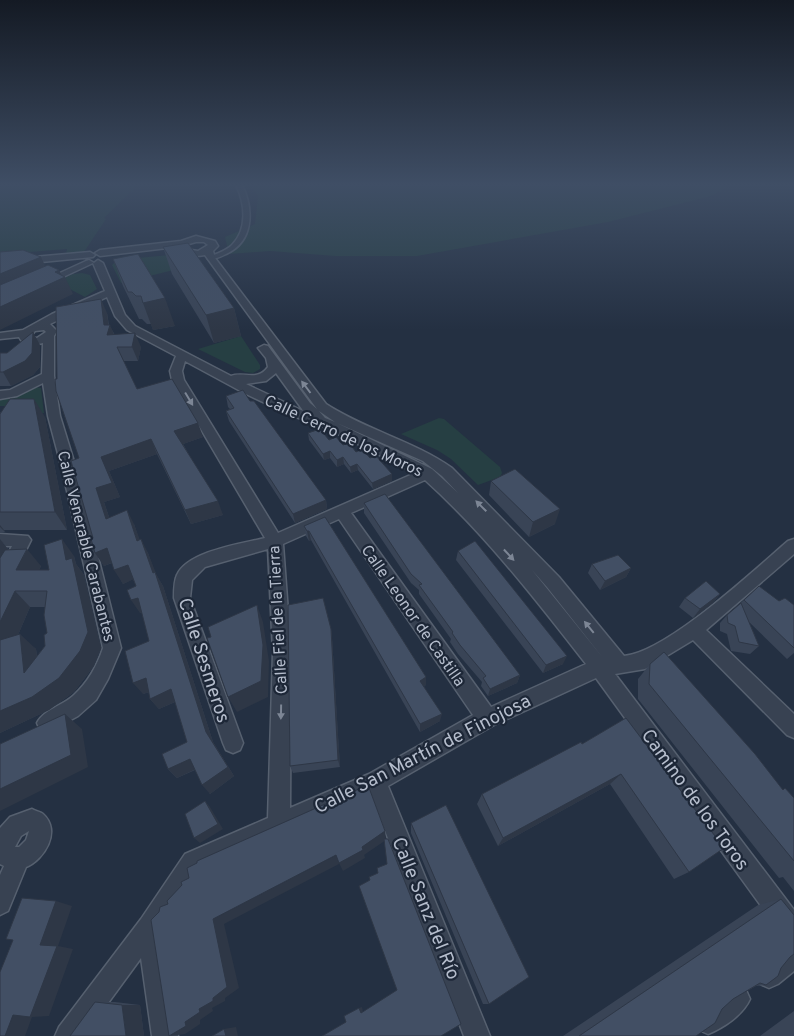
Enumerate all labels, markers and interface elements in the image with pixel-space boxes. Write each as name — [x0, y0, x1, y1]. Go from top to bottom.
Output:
one-way arrow — [301, 380, 311, 394]
street label: Calle Cerro de los Moros — [261, 391, 426, 482]
one-way arrow — [184, 392, 193, 405]
street label: Calle Venerable Carabantes — [52, 449, 118, 644]
one-way arrow — [475, 500, 487, 512]
street label: Calle Leonor de Castilla — [356, 541, 469, 691]
street label: Calle Fiel de la Tierra — [265, 545, 293, 695]
one-way arrow — [503, 549, 515, 561]
street label: Calle Sesmeros — [172, 595, 235, 726]
one-way arrow — [584, 621, 595, 634]
street label: Calle San Martín de Finojosa — [311, 690, 535, 820]
one-way arrow — [277, 704, 285, 720]
street label: Camino de los Toros — [635, 725, 754, 876]
street label: Calle Sanz del Río — [386, 834, 465, 984]

